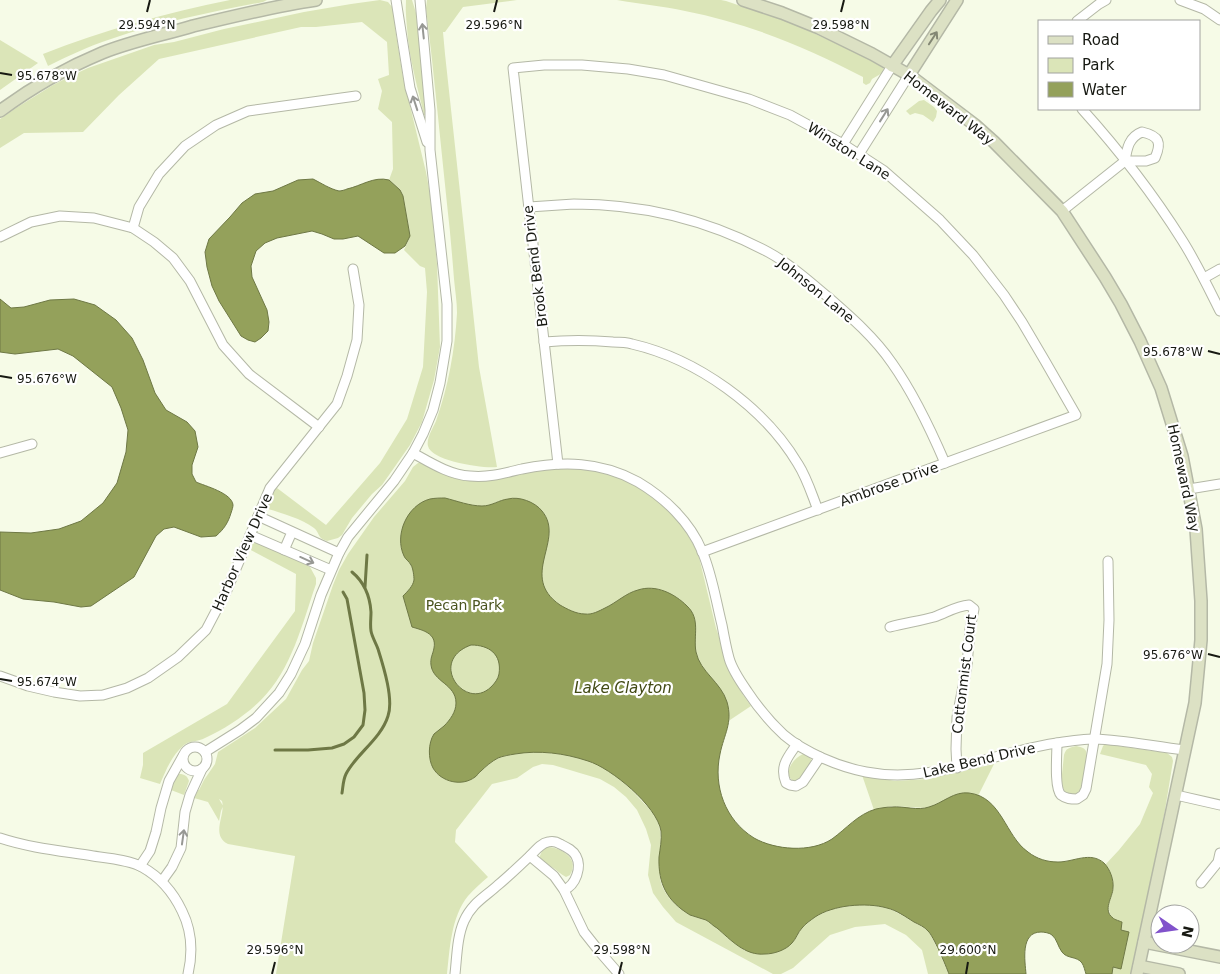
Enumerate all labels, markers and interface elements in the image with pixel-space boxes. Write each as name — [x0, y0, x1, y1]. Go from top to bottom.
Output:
text: 29.594°N — [119, 18, 175, 32]
text: 29.596°N — [466, 18, 522, 32]
text: 29.598°N — [813, 18, 869, 32]
legend — [1038, 20, 1200, 110]
one-way arrow — [418, 24, 427, 40]
one-way arrow — [928, 31, 939, 45]
text: Road — [1082, 31, 1120, 49]
text: Park — [1082, 56, 1115, 74]
street label: Homeward Way — [901, 68, 997, 148]
text: 95.678°W — [17, 69, 77, 83]
text: Water — [1082, 81, 1127, 99]
one-way arrow — [409, 96, 419, 112]
one-way arrow — [878, 108, 889, 122]
street label: Winston Lane — [805, 119, 893, 183]
street label: Brook Bend Drive — [520, 204, 550, 328]
street label: Johnson Lane — [774, 254, 857, 326]
text: 95.678°W — [1143, 345, 1203, 359]
text: 95.676°W — [17, 372, 77, 386]
street label: Homeward Way — [1165, 423, 1203, 533]
street label: Ambrose Drive — [837, 459, 941, 509]
street label: Harbor View Drive — [209, 490, 275, 614]
one-way arrow — [299, 555, 314, 565]
park label: Pecan Park — [426, 597, 503, 613]
street label: Cottonmist Court — [949, 613, 979, 735]
text: 95.676°W — [1143, 648, 1203, 662]
text: 95.674°W — [17, 675, 77, 689]
water label: Lake Clayton — [574, 679, 672, 697]
street label: Lake Bend Drive — [921, 739, 1037, 781]
one-way arrow — [178, 830, 188, 846]
north arrow — [1150, 904, 1200, 954]
text: N — [1179, 924, 1197, 939]
text: 29.596°N — [247, 943, 303, 957]
text: 29.598°N — [594, 943, 650, 957]
text: 29.600°N — [940, 943, 996, 957]

